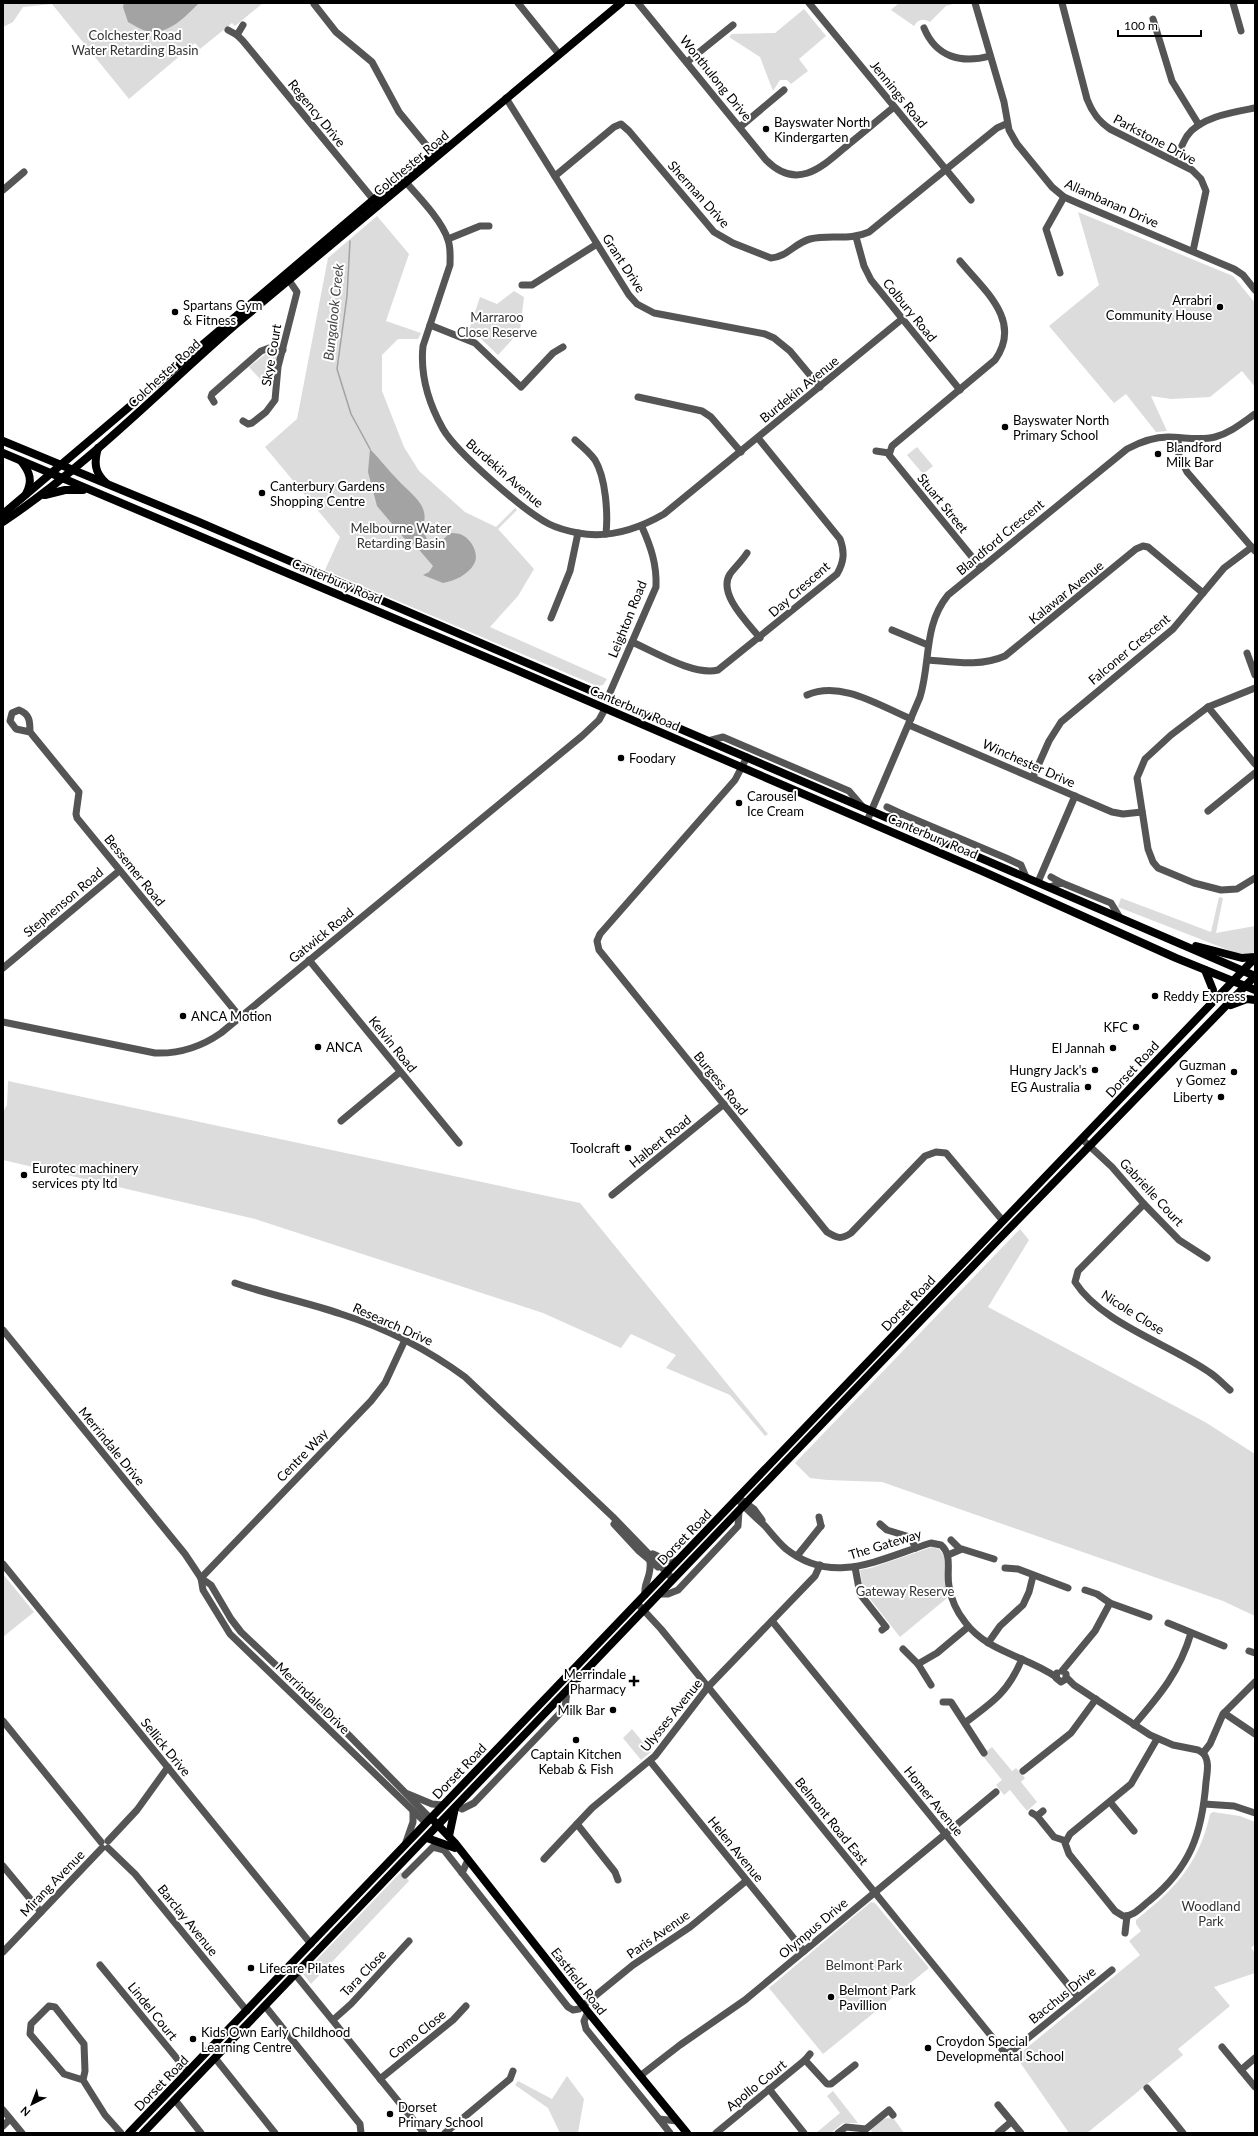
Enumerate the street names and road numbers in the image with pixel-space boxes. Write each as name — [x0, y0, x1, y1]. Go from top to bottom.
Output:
street label: Wonthulong Drive — [677, 32, 755, 124]
street label: Jennings Road — [867, 57, 931, 131]
street label: Regency Drive — [285, 76, 349, 150]
street label: Parkstone Drive — [1111, 110, 1199, 168]
street label: Colchester Road — [370, 127, 452, 199]
street label: Sherman Drive — [665, 157, 733, 231]
street label: Allambanan Drive — [1063, 175, 1162, 231]
street label: Grant Drive — [599, 231, 649, 295]
street label: Colbury Road — [880, 275, 940, 345]
street label: Skye Court — [258, 322, 284, 387]
street label: Colchester Road — [125, 335, 203, 411]
street label: Burdekin Avenue — [756, 352, 842, 426]
street label: Burdekin Avenue — [463, 435, 547, 511]
street label: Stuart Street — [914, 470, 972, 536]
street label: Blandford Crescent — [953, 495, 1047, 578]
street label: Canterbury Road — [290, 555, 384, 607]
street label: Kalawar Avenue — [1025, 557, 1107, 627]
street label: Day Crescent — [765, 558, 833, 620]
street label: Leighton Road — [604, 578, 650, 660]
street label: Falconer Crescent — [1085, 610, 1173, 688]
street label: Canterbury Road — [588, 682, 682, 734]
street label: Winchester Drive — [980, 735, 1078, 791]
street label: Canterbury Road — [886, 810, 980, 862]
street label: Bessemer Road — [101, 831, 169, 909]
street label: Stephenson Road — [20, 864, 106, 940]
street label: Gatwick Road — [285, 904, 357, 966]
street label: Kelvin Road — [366, 1013, 420, 1075]
street label: Dorset Road — [1102, 1038, 1162, 1100]
street label: Burgess Road — [691, 1048, 751, 1118]
street label: Halbert Road — [626, 1111, 694, 1171]
street label: Gabrielle Court — [1117, 1155, 1188, 1229]
street label: Dorset Road — [878, 1272, 938, 1334]
street label: Nicole Close — [1099, 1286, 1168, 1338]
street label: Research Drive — [351, 1299, 436, 1349]
street label: Merrindale Drive — [75, 1403, 149, 1489]
street label: Centre Way — [273, 1425, 331, 1485]
street label: Dorset Road — [654, 1506, 714, 1568]
street label: The Gateway — [847, 1525, 924, 1563]
street label: Merrindale Drive — [273, 1659, 353, 1737]
street label: Ulysses Avenue — [637, 1675, 705, 1755]
street label: Sellick Drive — [138, 1715, 194, 1779]
street label: Dorset Road — [429, 1740, 489, 1802]
street label: Homer Avenue — [901, 1763, 967, 1839]
street label: Belmont Road East — [792, 1774, 872, 1868]
street label: Helen Avenue — [705, 1813, 767, 1885]
street label: Mirang Avenue — [16, 1846, 88, 1920]
street label: Barclay Avenue — [154, 1881, 222, 1959]
street label: Olympus Drive — [775, 1894, 851, 1962]
street label: Paris Avenue — [623, 1906, 693, 1962]
street label: Eastfield Road — [548, 1944, 610, 2018]
street label: Tara Close — [337, 1946, 389, 2000]
street label: Bacchus Drive — [1025, 1963, 1099, 2027]
street label: Lindel Court — [125, 1979, 182, 2044]
street label: Como Close — [385, 2006, 449, 2062]
street label: Dorset Road — [131, 2052, 191, 2114]
street label: Apollo Court — [723, 2056, 790, 2114]

